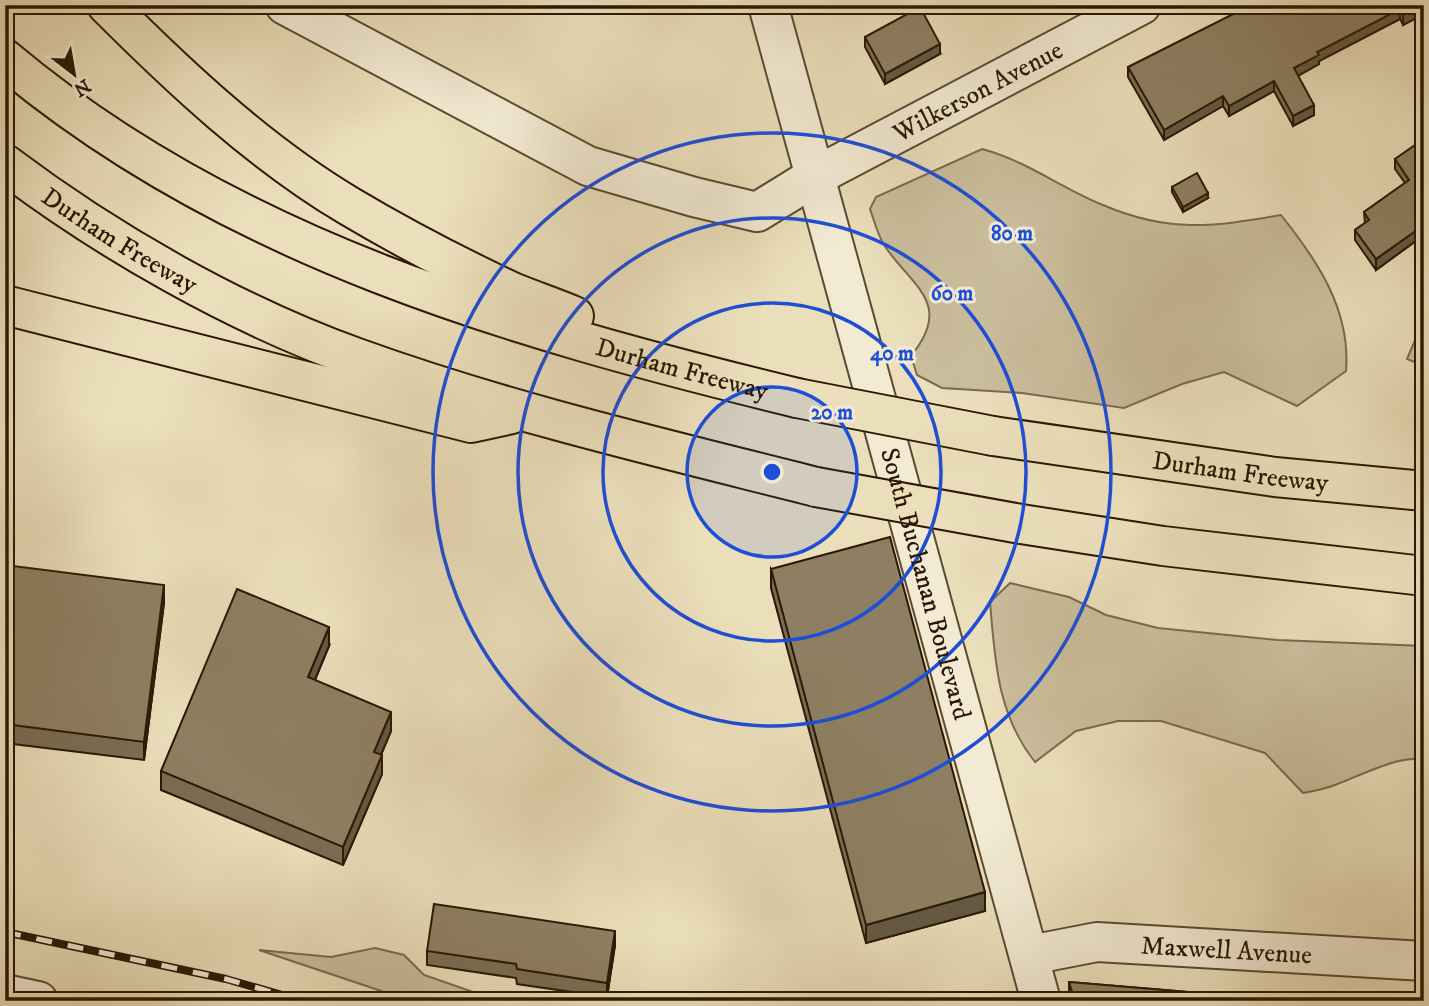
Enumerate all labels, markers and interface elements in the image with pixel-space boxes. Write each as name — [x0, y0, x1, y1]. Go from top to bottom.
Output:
street label: Wilkerson Avenue — [887, 34, 1069, 151]
north arrow — [38, 38, 108, 108]
text: N — [69, 73, 95, 101]
street label: Durham Freeway — [35, 181, 204, 302]
text: 80 m — [991, 221, 1033, 247]
text: 60 m — [931, 281, 973, 307]
street label: Durham Freeway — [592, 331, 772, 408]
text: 40 m — [870, 341, 914, 367]
text: 20 m — [811, 400, 853, 426]
street label: South Buchanan Boulevard — [872, 444, 978, 724]
street label: Durham Freeway — [1150, 444, 1330, 500]
centre of rings — [760, 460, 784, 484]
street label: Maxwell Avenue — [1140, 930, 1313, 972]

